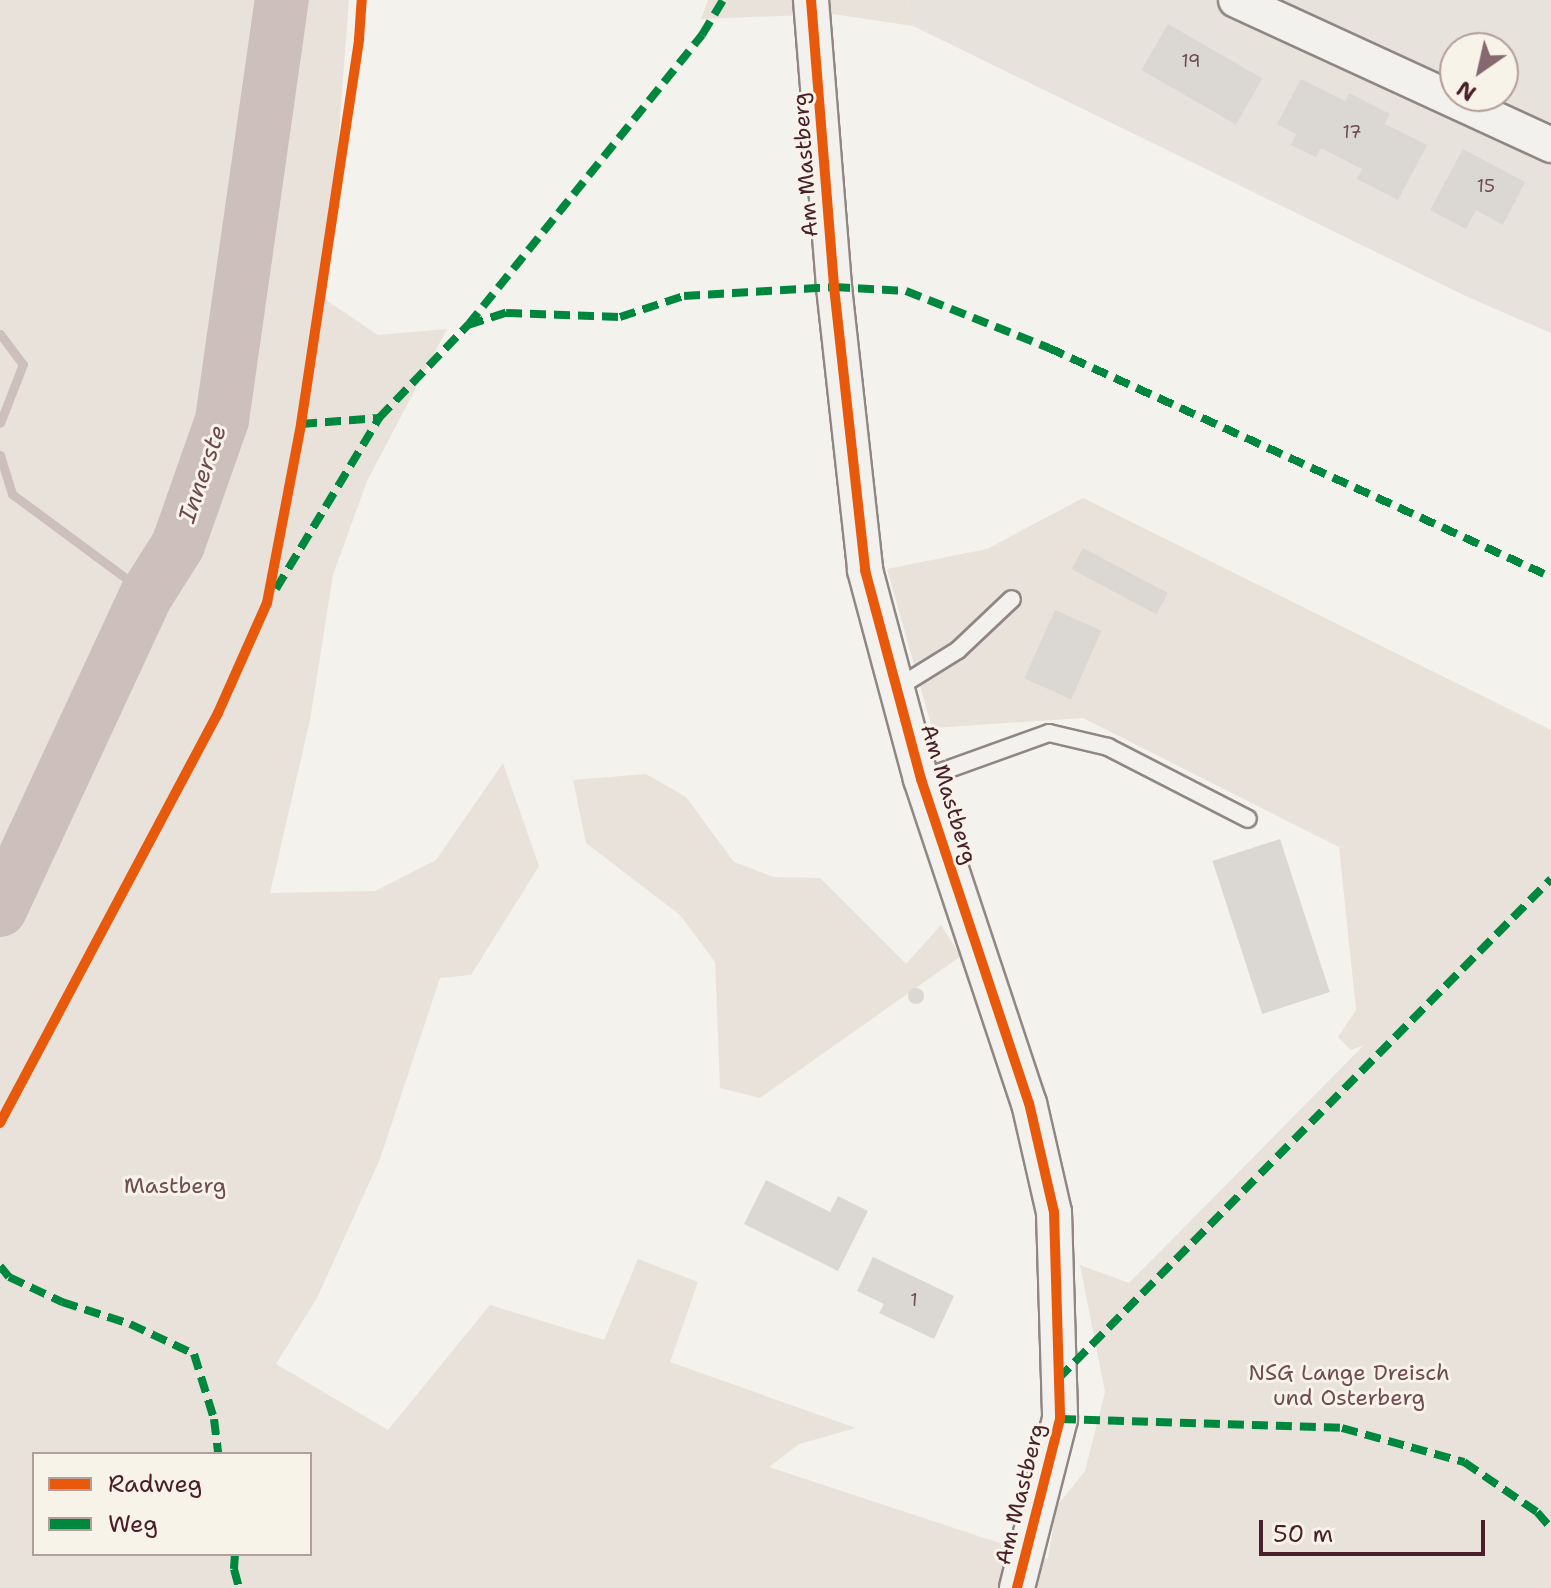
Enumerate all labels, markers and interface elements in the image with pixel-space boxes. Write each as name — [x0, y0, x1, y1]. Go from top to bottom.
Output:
north arrow — [1439, 32, 1519, 112]
house number: 19 — [1181, 50, 1201, 72]
text: N — [1451, 74, 1482, 108]
street label: Am Mastberg — [787, 92, 823, 238]
house number: 17 — [1342, 121, 1362, 143]
house number: 15 — [1477, 175, 1495, 197]
water label: Innerste — [173, 421, 233, 527]
street label: Am Mastberg — [915, 721, 983, 867]
park label: Mastberg — [124, 1173, 226, 1199]
house number: 1 — [910, 1289, 918, 1311]
park label: NSG Lange Dreisch und Osterberg — [1248, 1359, 1450, 1410]
street label: Am Mastberg — [990, 1421, 1050, 1567]
legend — [32, 1452, 312, 1556]
text: Radweg — [108, 1468, 202, 1500]
scale bar — [1263, 1504, 1489, 1554]
text: Weg — [108, 1508, 158, 1540]
text: 50 m — [1273, 1518, 1333, 1550]

